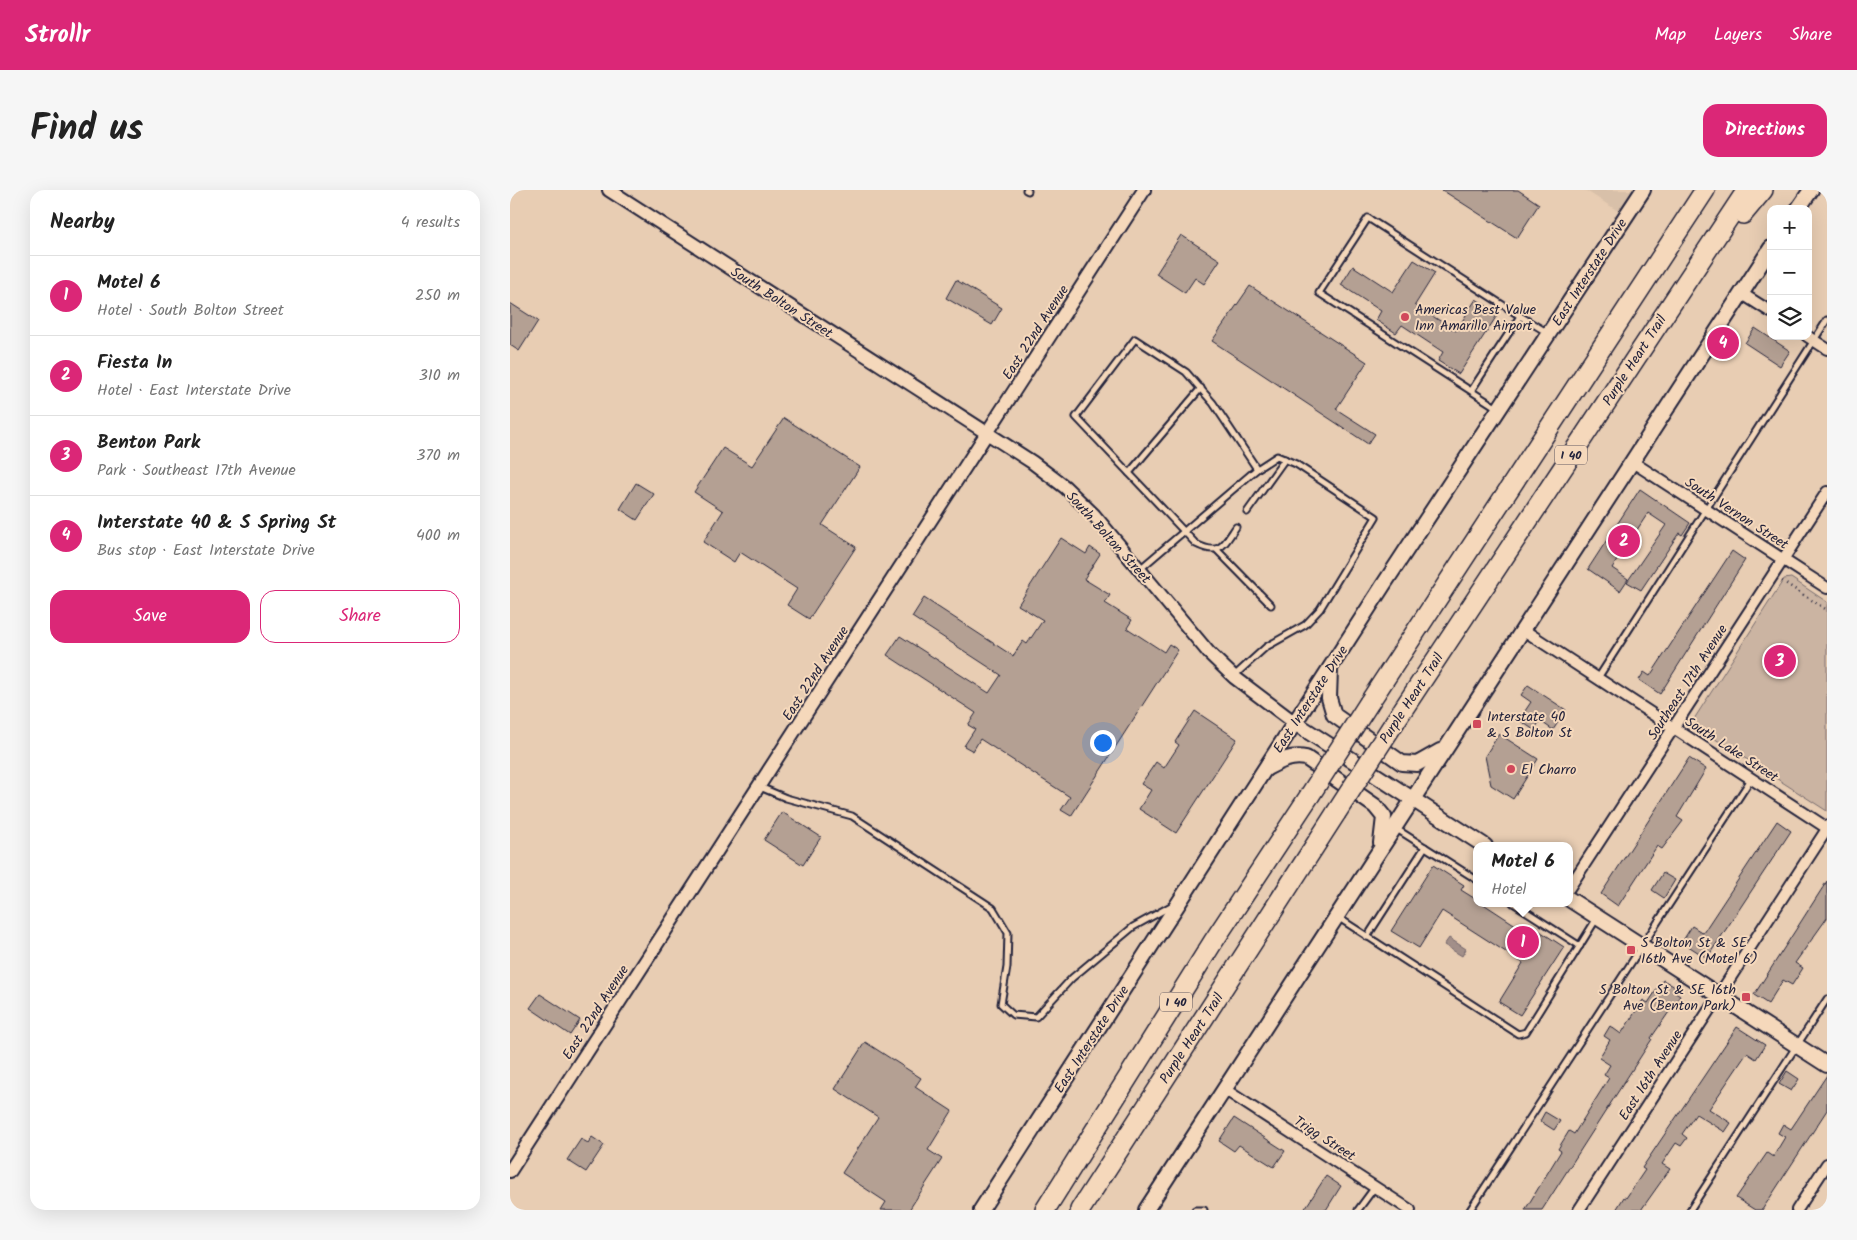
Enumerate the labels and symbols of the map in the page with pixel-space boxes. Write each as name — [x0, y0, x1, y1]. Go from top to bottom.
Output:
street label: East Interstate Drive — [1547, 214, 1633, 331]
street label: South Bolton Street — [726, 261, 837, 345]
street label: East 22nd Avenue — [997, 280, 1075, 384]
place label: Americas Best Value Inn Amarillo Airport — [1415, 299, 1537, 337]
street label: Purple Heart Trail — [1597, 310, 1673, 410]
marker: Americas Best Value Inn Amarillo Airport — [1399, 311, 1411, 323]
pin: 4 — [1707, 324, 1739, 362]
road number: I 40 — [1555, 446, 1587, 464]
street label: South Vernon Street — [1680, 472, 1793, 556]
street label: South Bolton Street — [1061, 486, 1156, 589]
pin: 2 — [1608, 522, 1640, 560]
street label: Southeast 17th Avenue — [1642, 620, 1734, 745]
street label: East 22nd Avenue — [777, 621, 855, 725]
street label: East Interstate Drive — [1268, 641, 1354, 758]
pin: 3 — [1764, 642, 1796, 680]
street label: Purple Heart Trail — [1374, 648, 1450, 748]
place label: Interstate 40 & S Bolton St — [1487, 706, 1572, 744]
street label: South Lake Street — [1680, 711, 1783, 789]
marker: Interstate 40 & S Bolton St — [1471, 718, 1483, 730]
your location — [1090, 730, 1116, 756]
place label: El Charro — [1521, 759, 1576, 781]
marker: El Charro — [1505, 763, 1517, 775]
pin: 1 — [1507, 923, 1539, 961]
place label: S Bolton St & SE 16th Ave (Motel 6) — [1641, 932, 1758, 970]
marker: S Bolton St & SE 16th Ave (Motel 6) — [1625, 944, 1637, 956]
street label: East 22nd Avenue — [557, 960, 635, 1064]
place label: S Bolton St & SE 16th Ave (Benton Park) — [1599, 979, 1736, 1017]
street label: East Interstate Drive — [1049, 981, 1135, 1098]
street label: Purple Heart Trail — [1154, 988, 1230, 1088]
marker: S Bolton St & SE 16th Ave (Benton Park) — [1740, 991, 1752, 1003]
road number: I 40 — [1160, 992, 1192, 1012]
street label: East 16th Avenue — [1613, 1025, 1689, 1125]
street label: Trigg Street — [1289, 1111, 1360, 1167]

